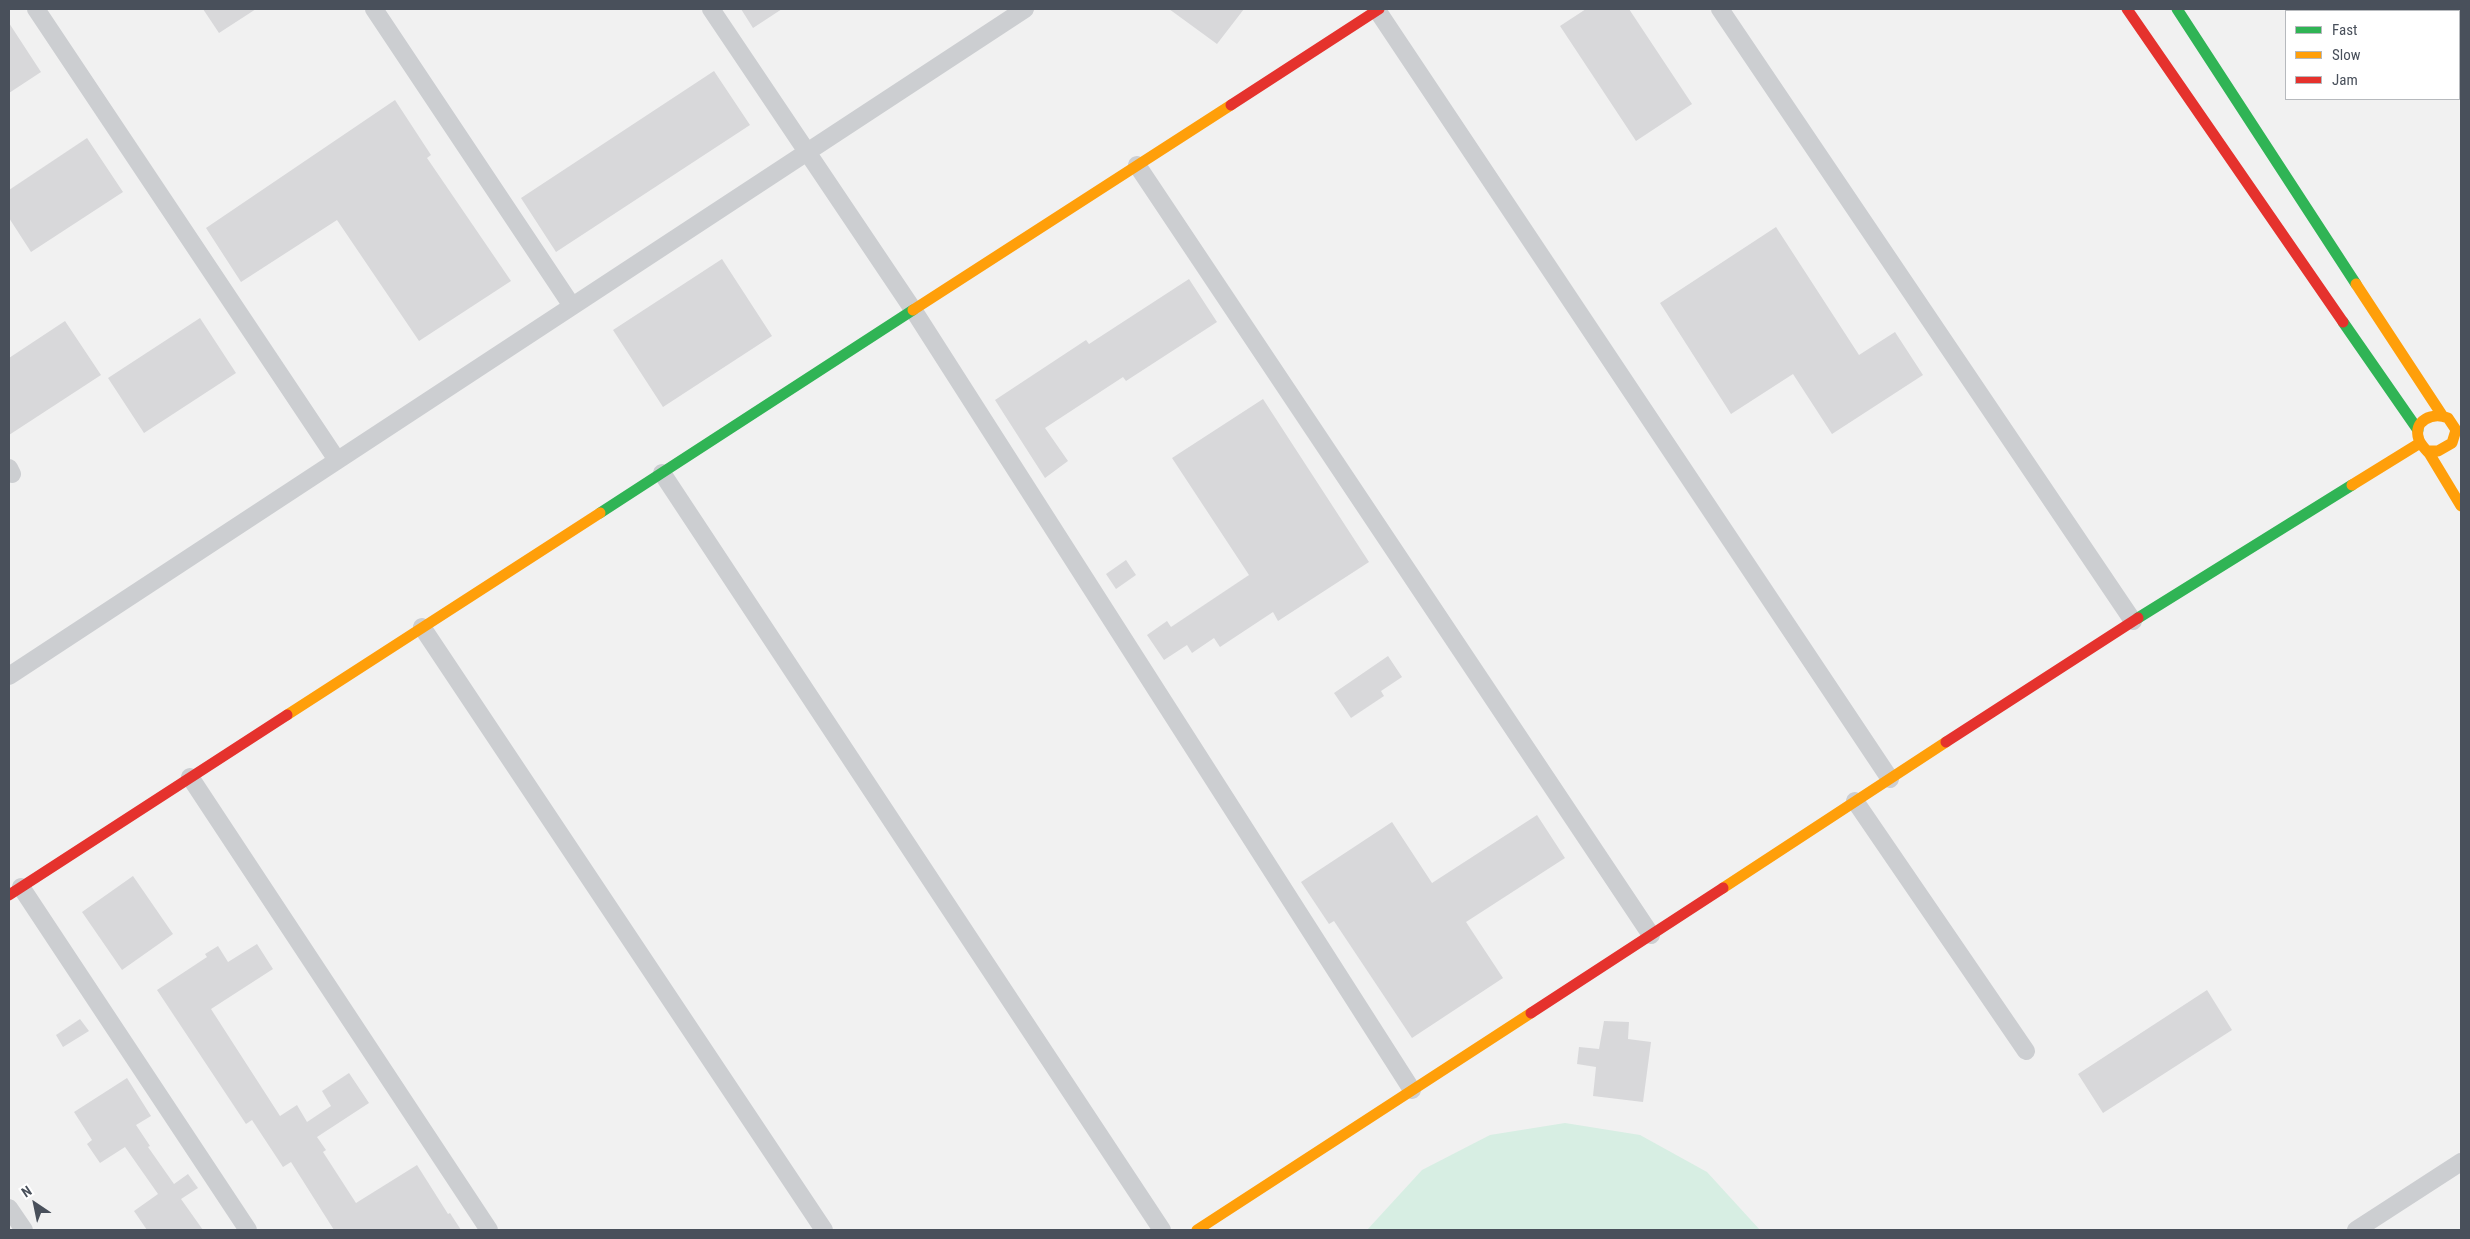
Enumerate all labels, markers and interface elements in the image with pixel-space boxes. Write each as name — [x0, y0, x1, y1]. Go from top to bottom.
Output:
legend — [2285, 10, 2460, 100]
text: Fast — [2332, 21, 2357, 39]
text: Slow — [2332, 46, 2361, 64]
text: Jam — [2332, 71, 2358, 89]
north arrow — [10, 1179, 60, 1229]
text: N — [19, 1183, 35, 1201]

